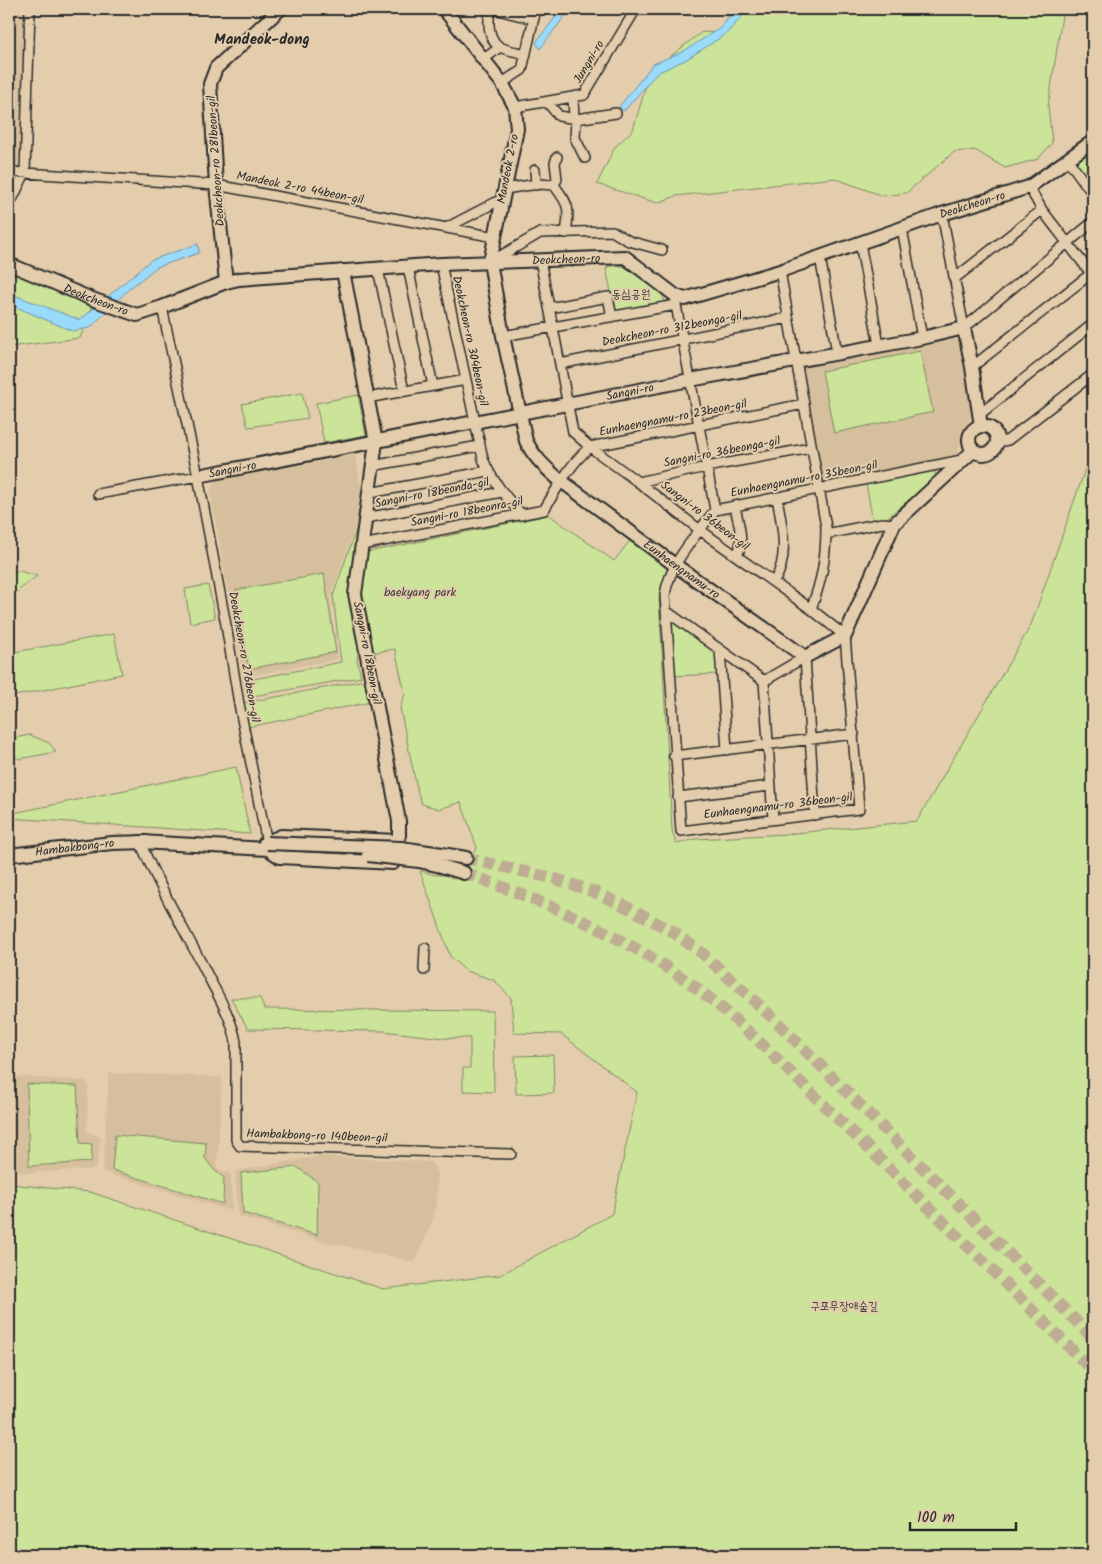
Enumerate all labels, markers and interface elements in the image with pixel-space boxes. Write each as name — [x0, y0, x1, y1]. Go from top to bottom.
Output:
district label: Mandeok-dong — [214, 28, 310, 52]
street label: Jungni-ro — [569, 37, 609, 87]
street label: Deokcheon-ro 281beon-gil — [202, 95, 230, 227]
street label: Mandeok 2-ro — [492, 133, 524, 205]
street label: Mandeok 2-ro 44beon-gil — [235, 166, 365, 210]
street label: Deokcheon-ro — [937, 185, 1008, 224]
street label: Deokcheon-ro — [532, 248, 601, 270]
street label: Deokcheon-ro 304beon-gil — [447, 274, 493, 408]
street label: Deokcheon-ro — [61, 279, 131, 321]
park label: 동심공원 — [612, 285, 650, 304]
street label: Deokcheon-ro 312beonga-gil — [600, 306, 744, 352]
street label: Sangni-ro — [604, 378, 655, 406]
street label: Eunhaengnamu-ro 23beon-gil — [597, 394, 749, 442]
street label: Sangni-ro 36beonga-gil — [662, 431, 782, 473]
street label: Sangni-ro — [207, 455, 258, 483]
street label: Eunhaengnamu-ro 35beon-gil — [729, 455, 879, 503]
street label: Sangni-ro 18beonda-gil — [373, 473, 491, 513]
street label: Sangni-ro 36beon-gil — [656, 476, 754, 556]
street label: Sangni-ro 18beonra-gil — [409, 492, 525, 532]
street label: Eunhaengnamu-ro — [639, 535, 724, 604]
park label: baekyang park — [384, 583, 456, 602]
street label: Deokcheon-ro 276beon-gil — [223, 590, 265, 724]
street label: Sangni-ro 18beon-gil — [348, 600, 386, 706]
street label: Eunhaengnamu-ro 36beon-gil — [702, 787, 854, 825]
street label: Hambakbong-ro — [34, 833, 115, 861]
street label: Hambakbong-ro 140beon-gil — [246, 1124, 388, 1148]
park label: 구포무장애숲길 — [810, 1297, 878, 1316]
scale bar — [910, 1499, 1016, 1531]
text: 100 m — [917, 1506, 955, 1530]

